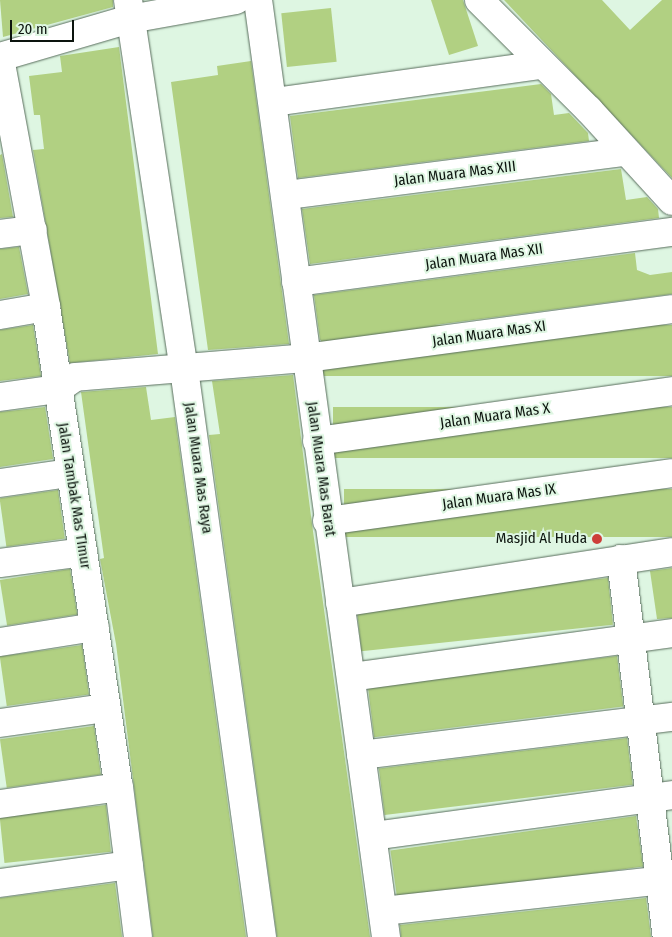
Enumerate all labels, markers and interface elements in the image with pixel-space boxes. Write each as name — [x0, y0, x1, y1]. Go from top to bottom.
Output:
scale bar — [12, 10, 76, 42]
text: 20 m — [18, 20, 48, 38]
street label: Jalan Muara Mas XIII — [393, 158, 517, 190]
street label: Jalan Muara Mas XII — [424, 240, 544, 274]
street label: Jalan Muara Mas XI — [431, 317, 547, 351]
street label: Jalan Muara Mas X — [439, 399, 551, 433]
street label: Jalan Muara Mas Barat — [303, 400, 339, 538]
street label: Jalan Muara Mas Raya — [180, 401, 216, 535]
street label: Jalan Tambak Mas TImur — [54, 421, 94, 571]
street label: Jalan Muara Mas IX — [441, 480, 557, 514]
place label: Masjid Al Huda — [496, 530, 587, 548]
marker: Masjid Al Huda — [591, 533, 603, 545]

